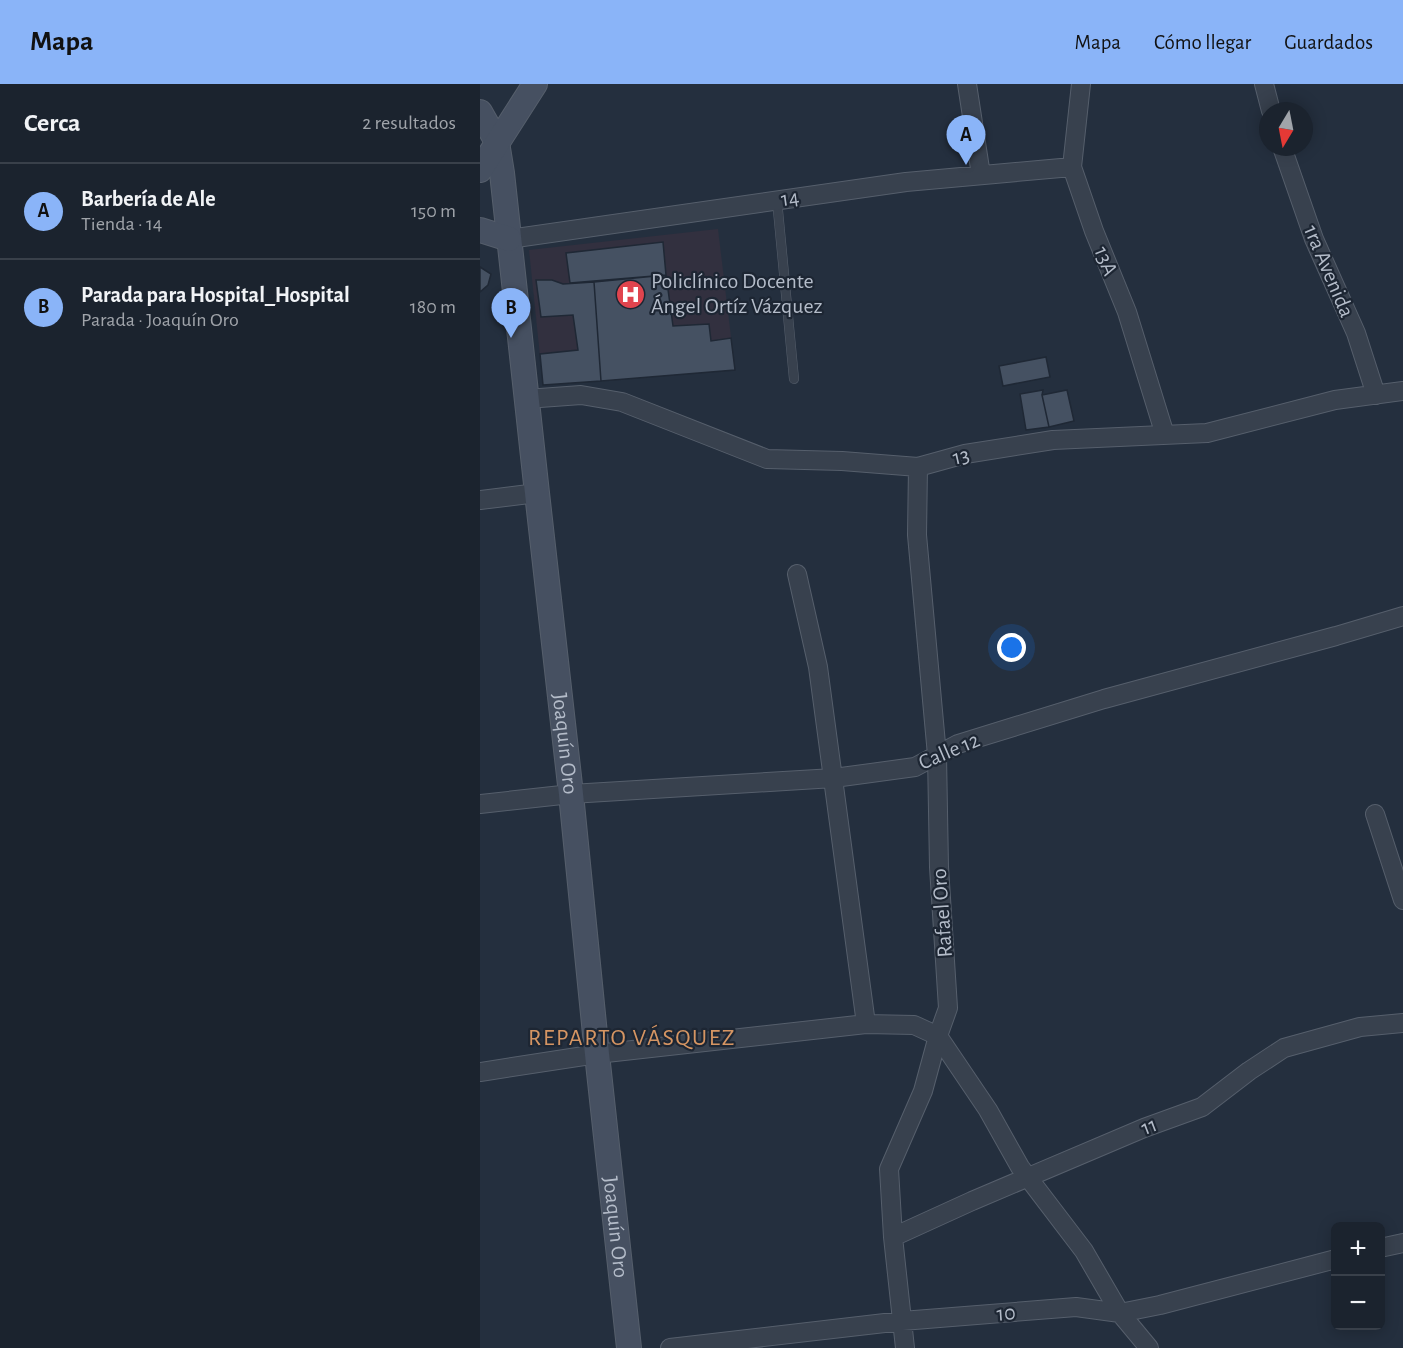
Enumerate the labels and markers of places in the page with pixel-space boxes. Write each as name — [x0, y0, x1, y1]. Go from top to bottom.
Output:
pin: A — [946, 116, 986, 165]
place label: Policlínico Docente Ángel Ortíz Vázquez — [651, 270, 823, 317]
hospital icon: Policlínico Docente Ángel Ortíz Vázquez — [614, 278, 646, 310]
pin: B — [492, 288, 531, 338]

